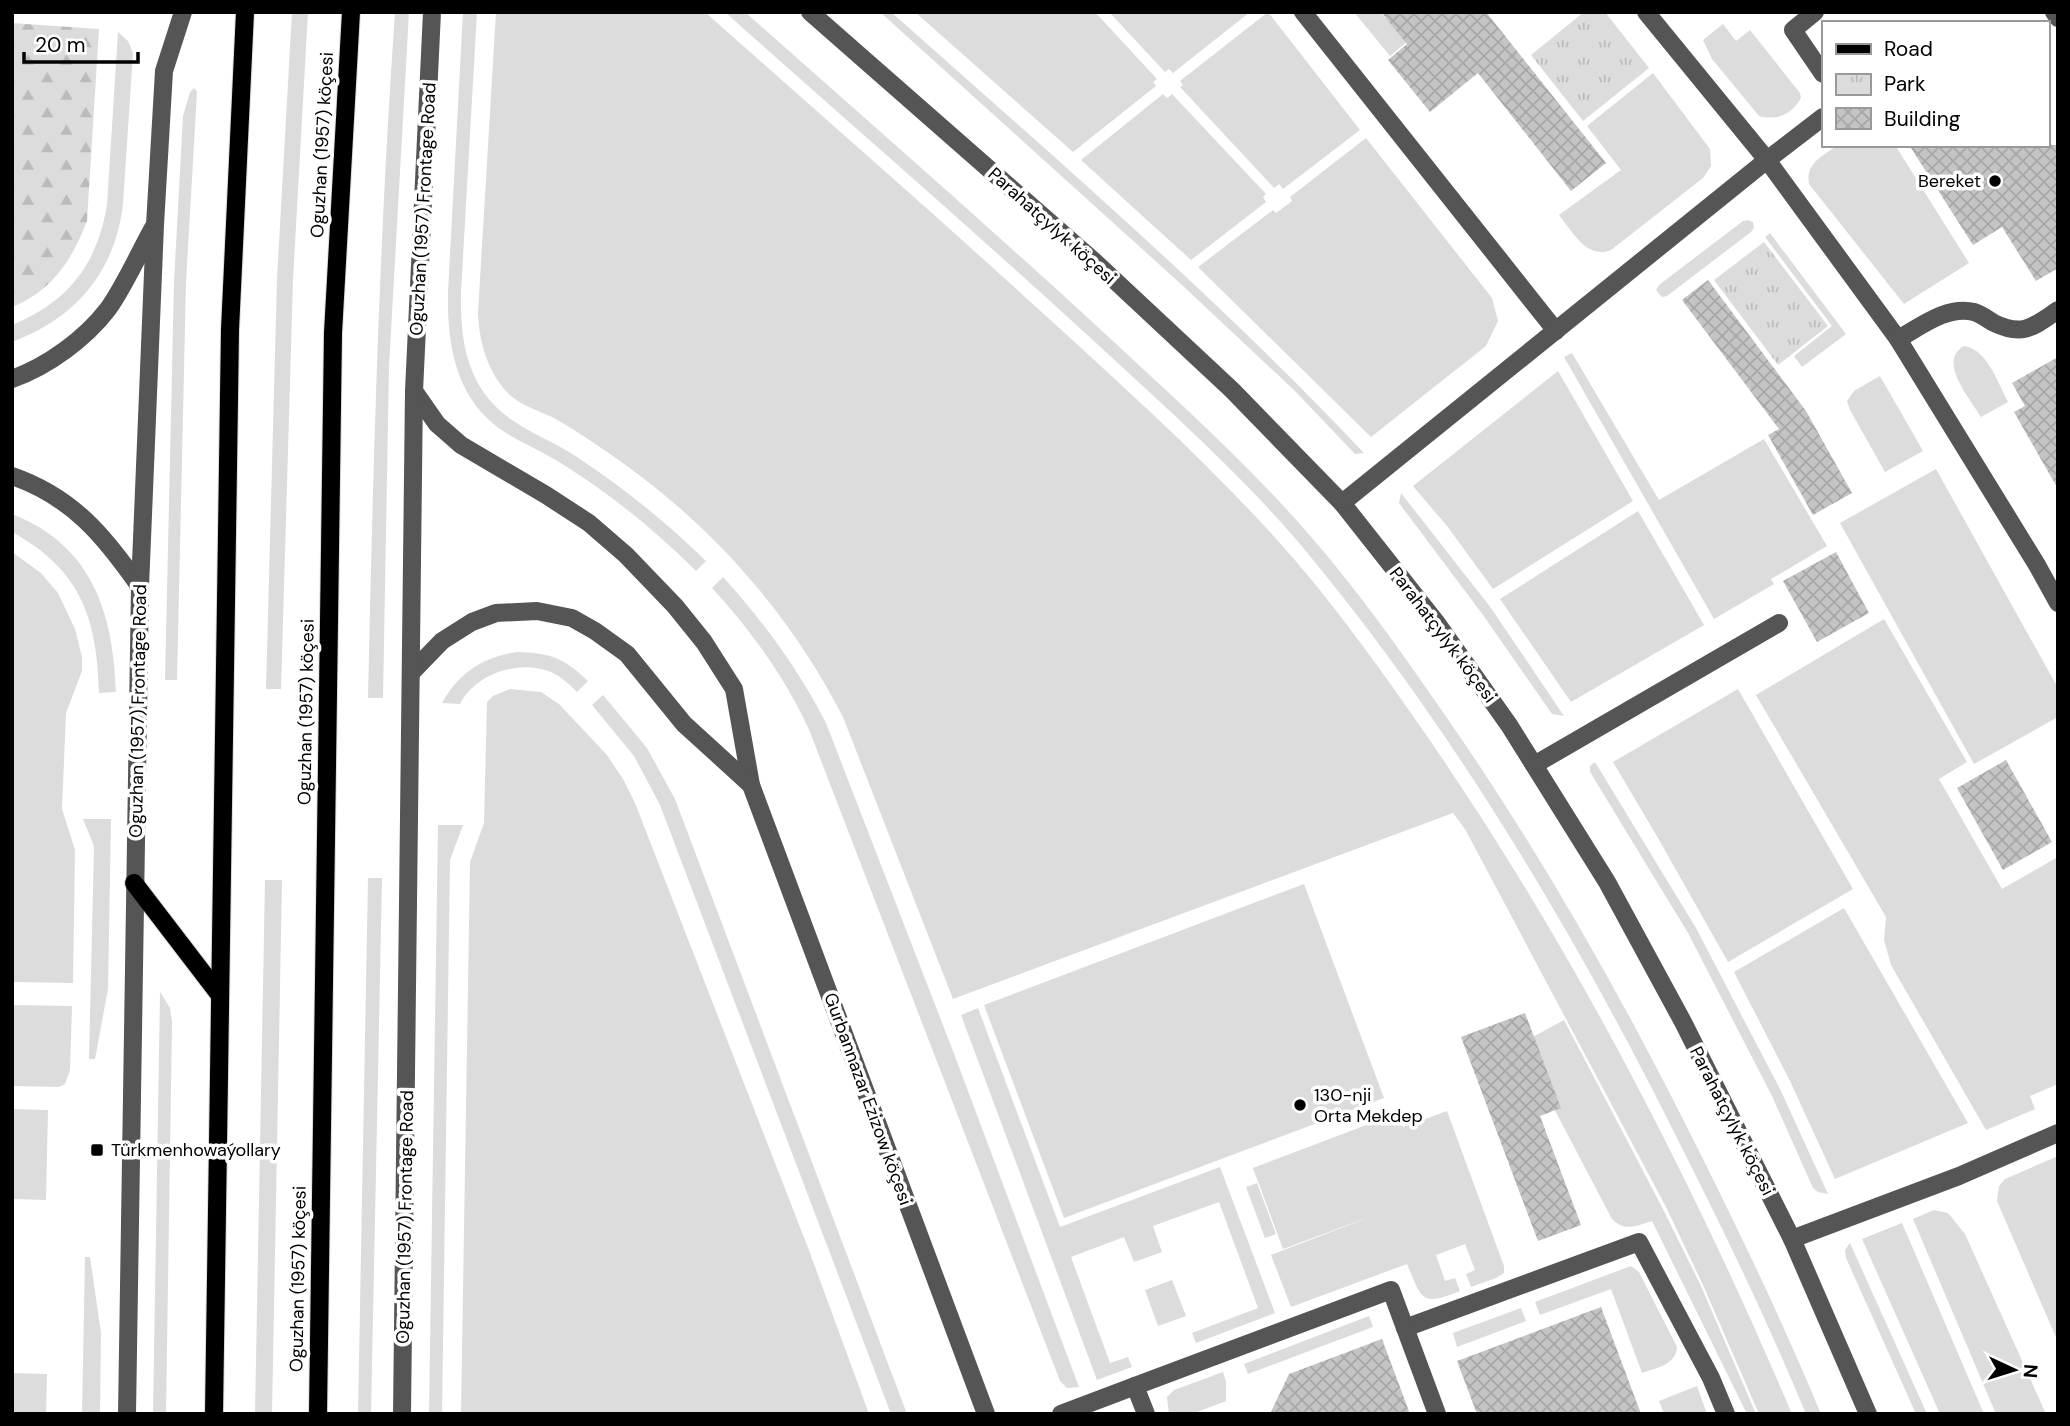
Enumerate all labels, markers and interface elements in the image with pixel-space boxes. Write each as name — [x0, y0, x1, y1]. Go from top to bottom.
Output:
scale bar — [24, 21, 138, 65]
legend — [1822, 21, 2049, 147]
text: 20 m — [35, 31, 86, 59]
text: Road — [1884, 35, 1933, 63]
street label: Oguzhan (1957) köçesi — [305, 51, 339, 239]
text: Park — [1884, 70, 1926, 98]
street label: Oguzhan (1957) Frontage Road — [404, 82, 442, 336]
text: Building — [1884, 105, 1961, 133]
street label: Parahatçylyk köçesi — [983, 162, 1121, 290]
place label: Bereket — [1918, 169, 1981, 193]
marker: Bereket — [1987, 173, 2003, 189]
street label: Parahatçylyk köçesi — [1384, 562, 1502, 708]
street label: Oguzhan (1957) Frontage Road — [124, 584, 152, 838]
street label: Oguzhan (1957) köçesi — [292, 619, 320, 805]
street label: Gurbannazar Ezizow köçesi — [818, 989, 918, 1209]
street label: Parahatçylyk köçesi — [1684, 1042, 1780, 1200]
place label: 130-nji Orta Mekdep — [1314, 1083, 1423, 1128]
street label: Oguzhan (1957) Frontage Road — [391, 1090, 419, 1344]
marker: 130-nji Orta Mekdep — [1292, 1097, 1308, 1113]
place label: Türkmenhowaýollary — [111, 1138, 281, 1162]
marker: Türkmenhowaýollary — [89, 1142, 105, 1158]
street label: Oguzhan (1957) köçesi — [284, 1186, 312, 1372]
north arrow — [1979, 1335, 2049, 1405]
text: N — [2018, 1363, 2043, 1379]

